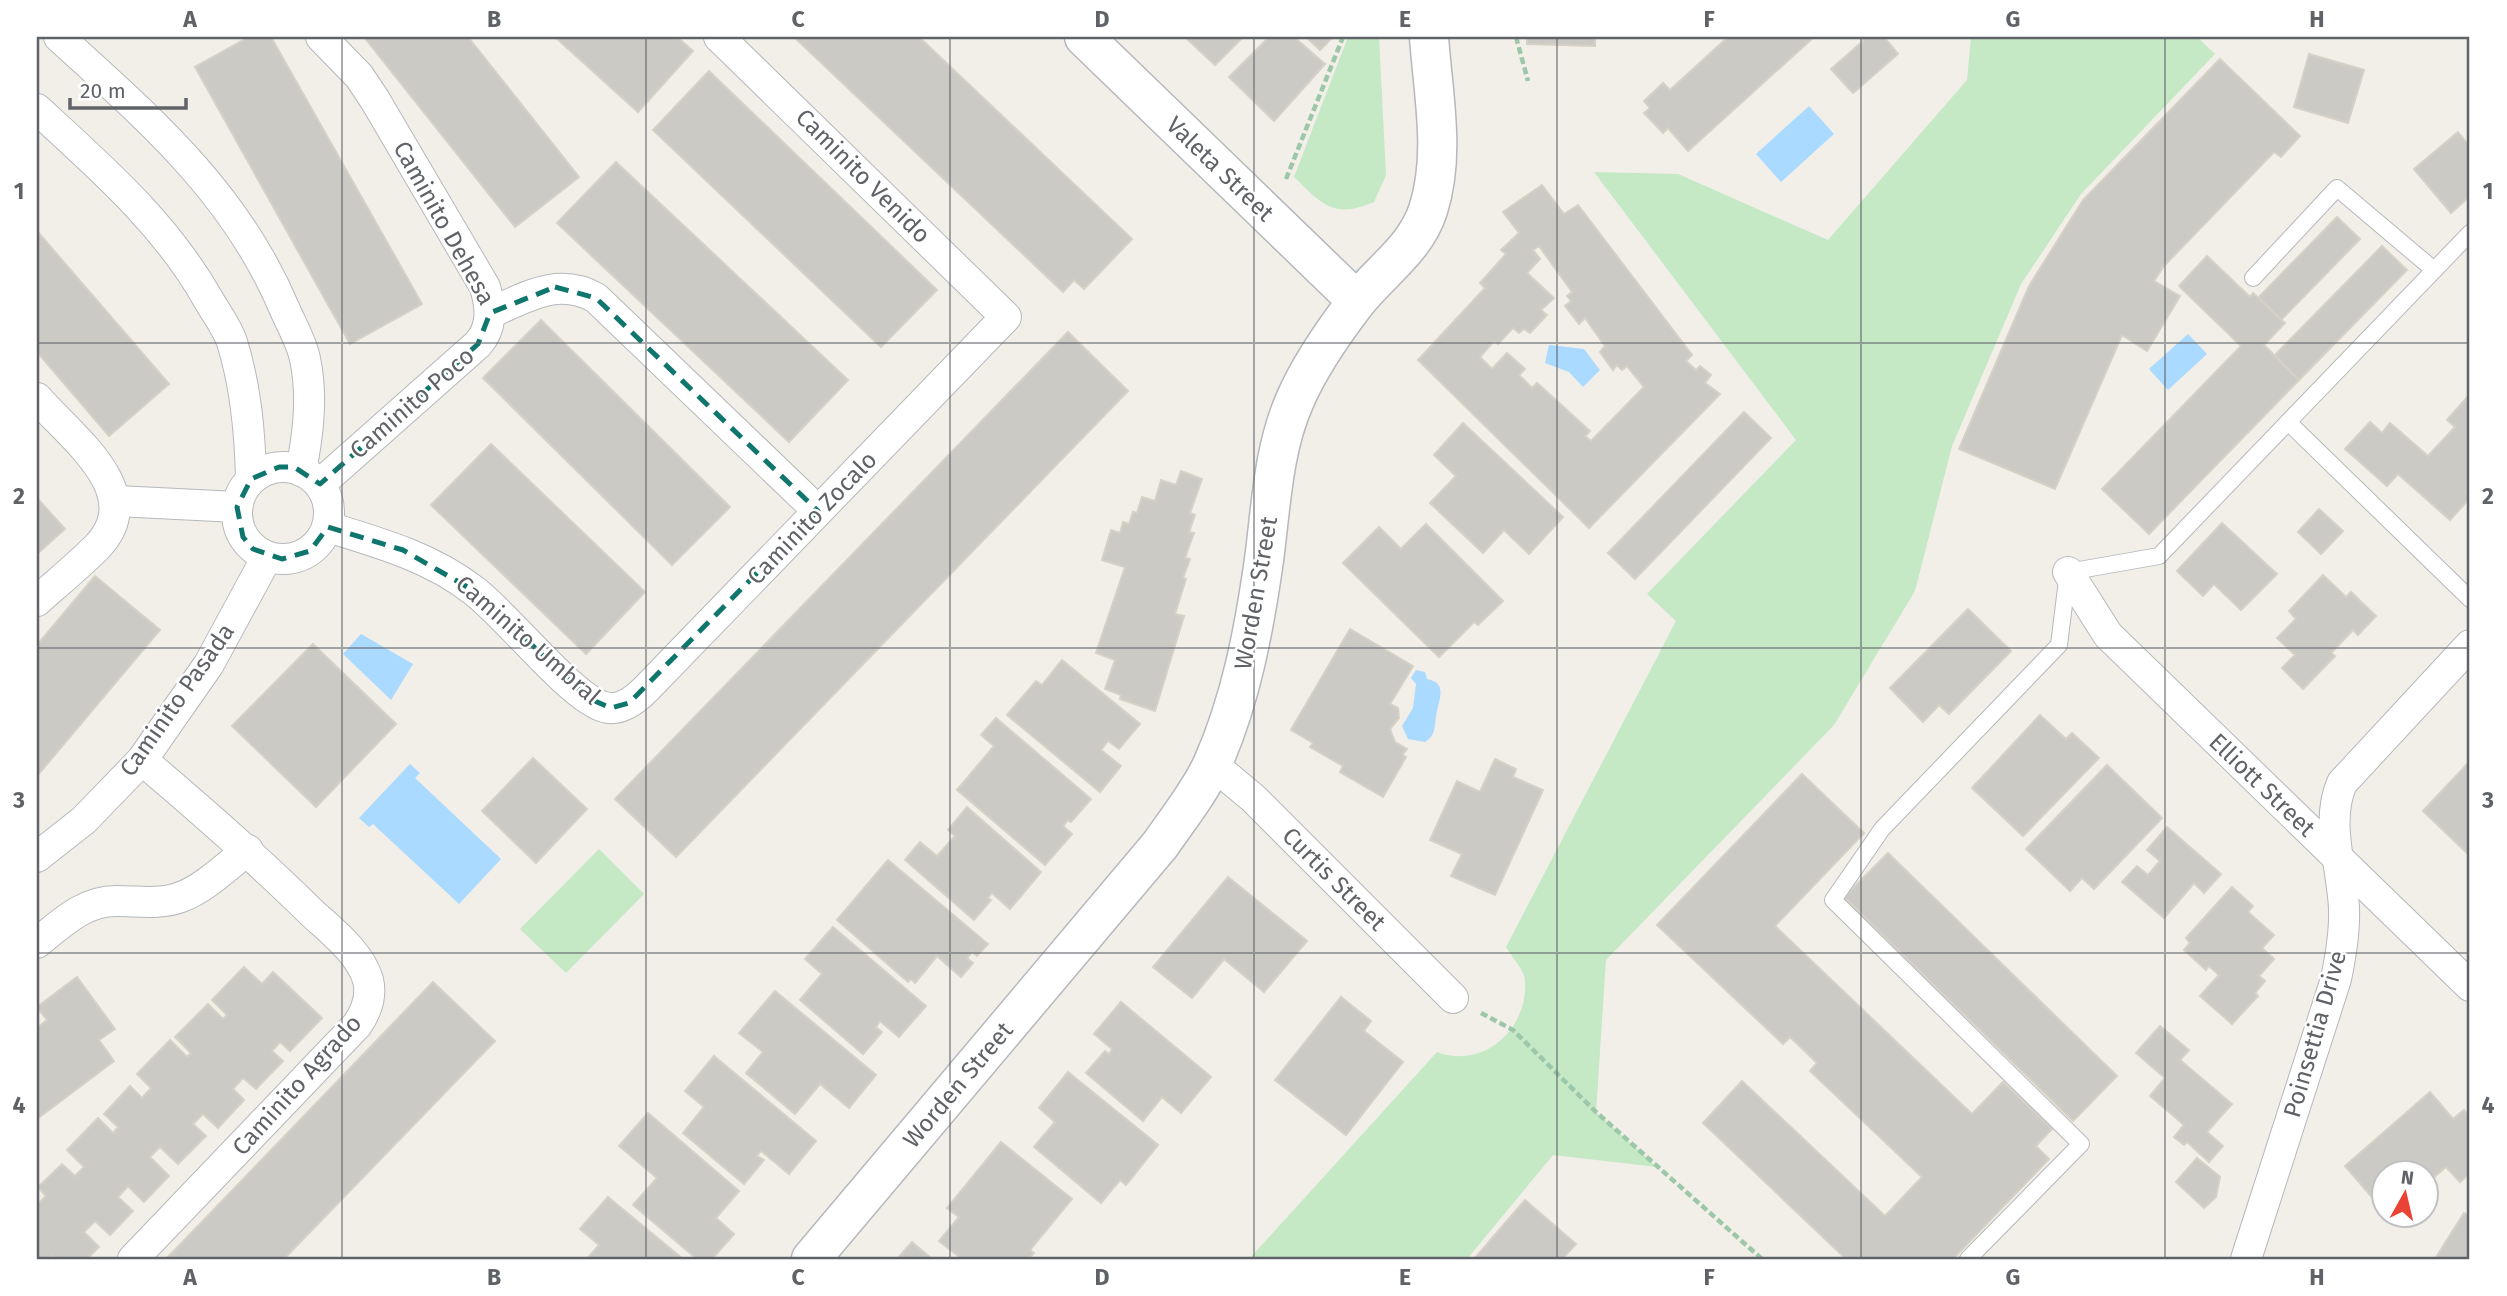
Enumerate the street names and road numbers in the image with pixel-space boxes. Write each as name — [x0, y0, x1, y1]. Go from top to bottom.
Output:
street label: Caminito Venido — [790, 103, 936, 249]
street label: Valeta Street — [1161, 111, 1280, 227]
street label: Caminito Dehesa — [387, 136, 501, 310]
street label: Caminito Poco — [344, 341, 480, 465]
street label: Caminito Zocalo — [741, 446, 883, 590]
street label: Worden Street — [1229, 514, 1283, 672]
street label: Caminito Umbral — [450, 570, 606, 710]
street label: Caminito Pasada — [114, 618, 240, 782]
street label: Elliott Street — [2203, 728, 2321, 843]
street label: Curtis Street — [1277, 822, 1392, 937]
street label: Poinsettia Drive — [2278, 947, 2352, 1121]
street label: Caminito Agrado — [227, 1009, 367, 1161]
street label: Worden Street — [897, 1016, 1019, 1153]

